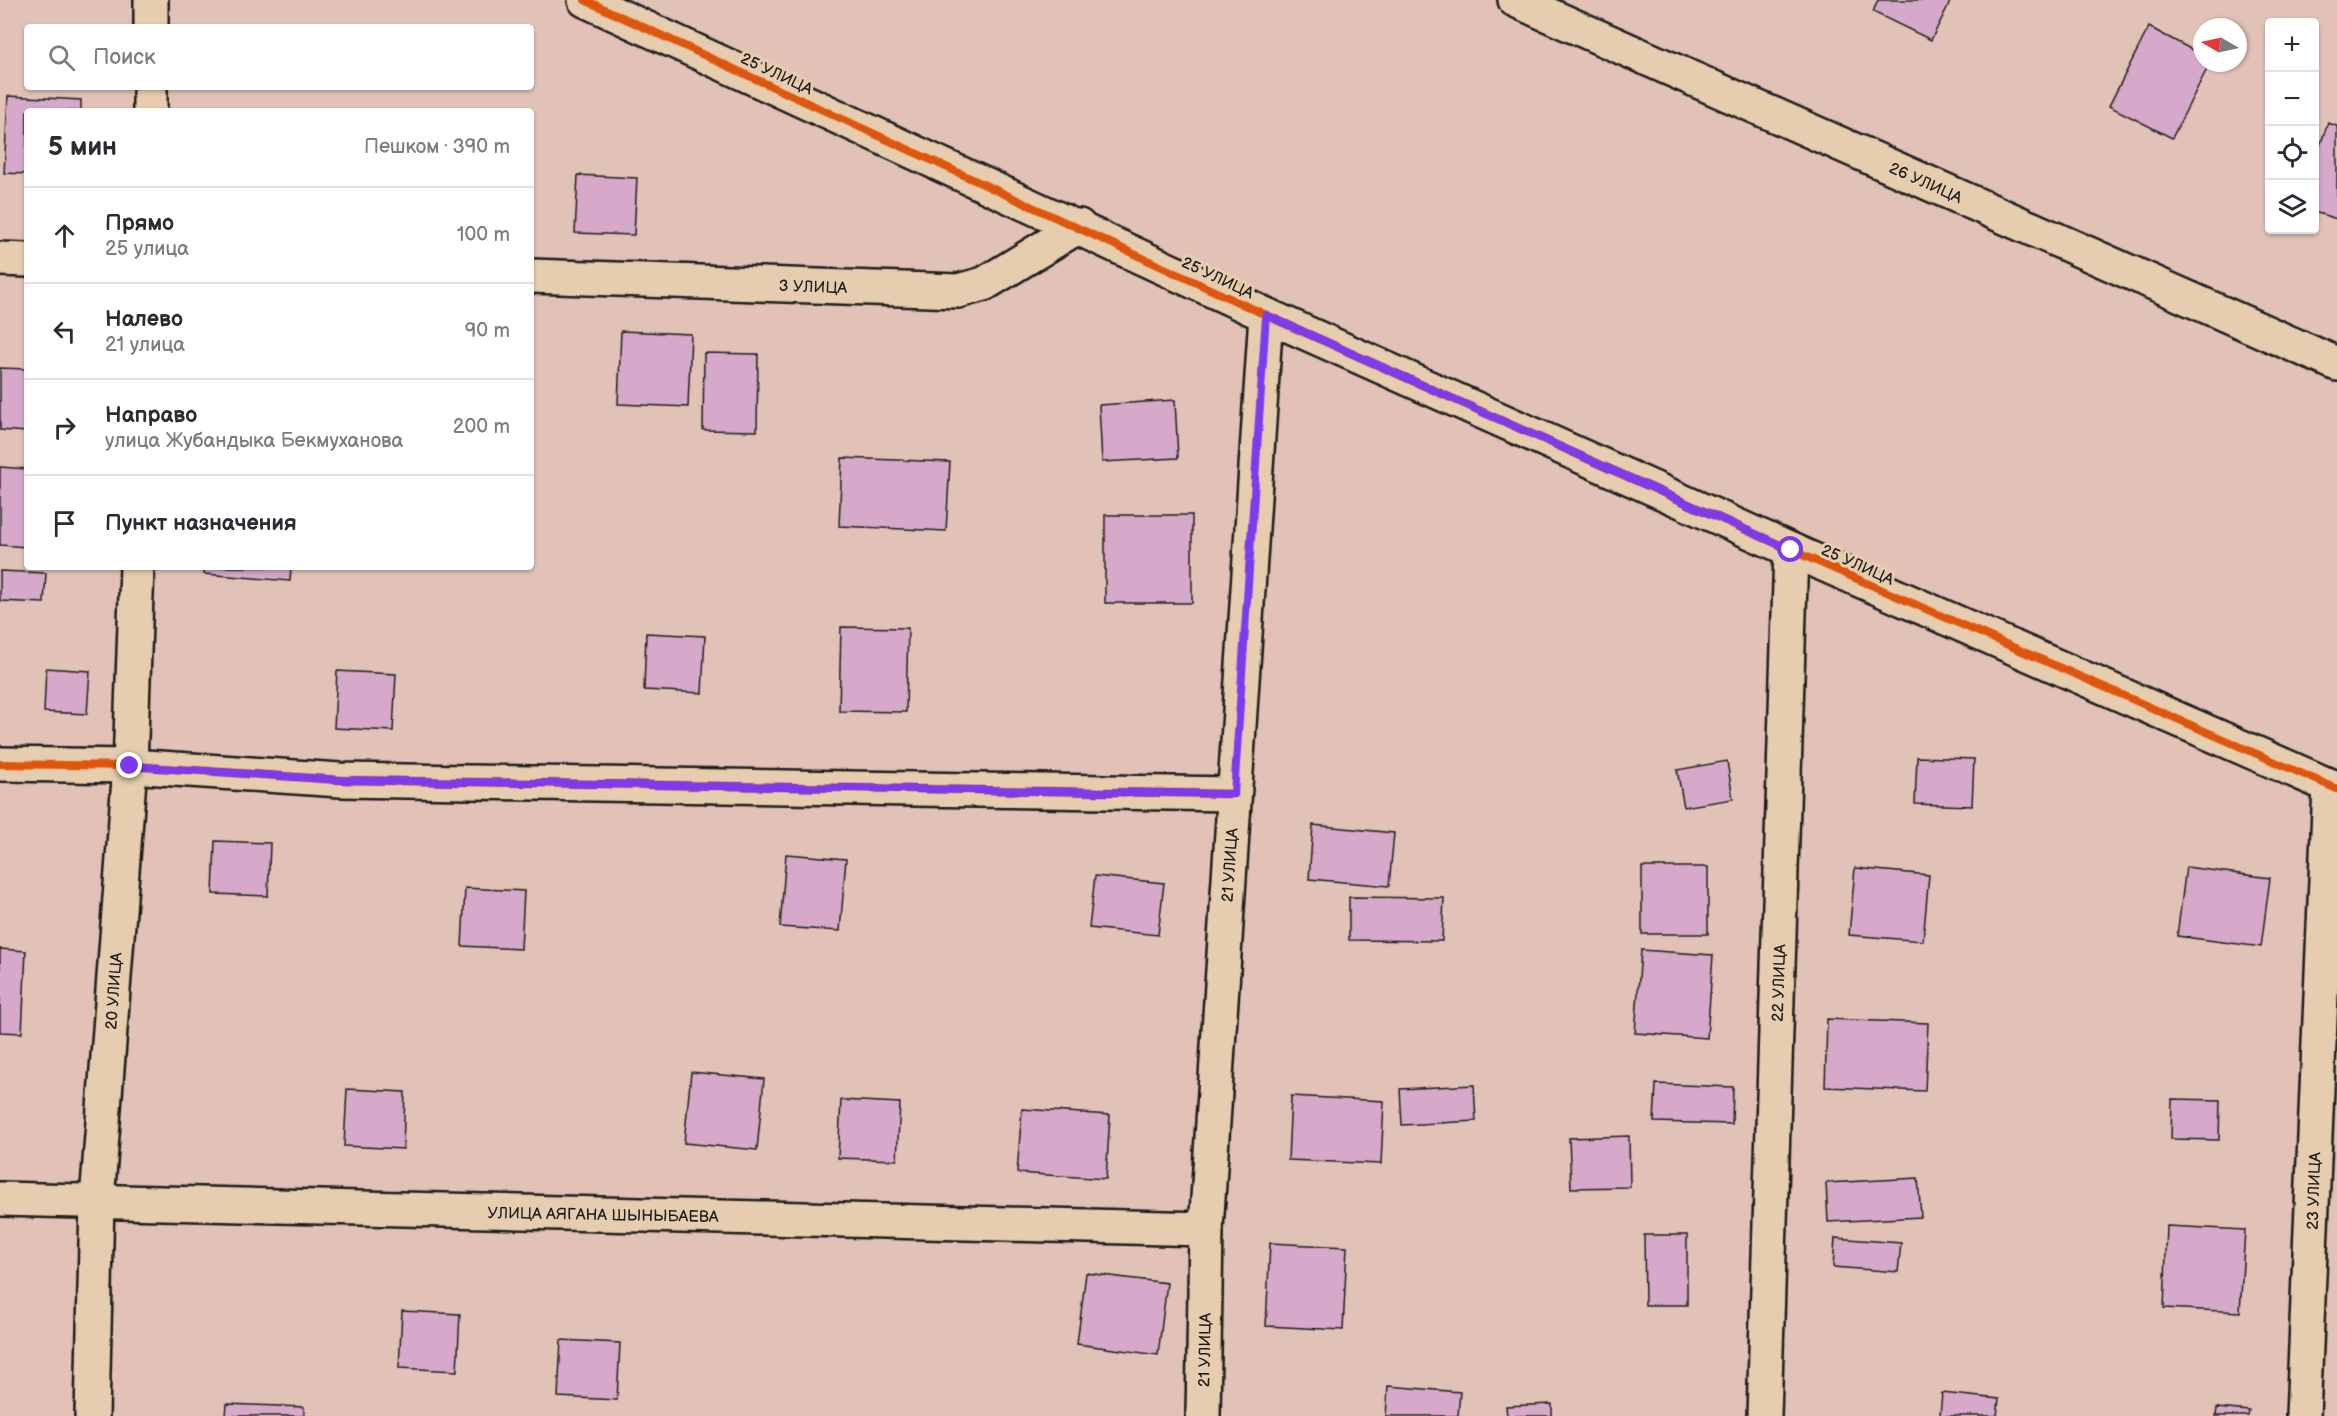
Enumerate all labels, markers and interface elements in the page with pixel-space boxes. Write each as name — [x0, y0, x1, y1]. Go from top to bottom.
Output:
north arrow — [2193, 18, 2247, 72]
map controls — [2265, 18, 2319, 234]
button: + — [2265, 18, 2319, 72]
search box — [24, 24, 534, 90]
icon: search — [45, 41, 78, 74]
text: Поиск — [93, 44, 156, 71]
street label: 25 УЛИЦА — [737, 49, 816, 99]
button: − — [2265, 72, 2319, 126]
button: locate — [2265, 126, 2319, 180]
text: 5 мин — [48, 132, 117, 163]
text: Пешком · 390 m — [364, 135, 510, 159]
street label: 26 УЛИЦА — [1886, 159, 1965, 208]
button: layers — [2265, 180, 2319, 234]
text: Прямо — [105, 210, 174, 237]
icon: ahead — [48, 219, 81, 252]
text: 100 m — [457, 223, 510, 247]
text: 25 улица — [105, 237, 189, 261]
street label: 25 УЛИЦА — [1178, 253, 1257, 303]
street label: 3 УЛИЦА — [778, 277, 848, 298]
text: Налево — [105, 306, 183, 333]
icon: left — [48, 315, 81, 348]
text: 90 m — [465, 319, 510, 343]
text: 21 улица — [105, 333, 185, 357]
text: Направо — [105, 402, 197, 429]
icon: right — [48, 411, 81, 444]
text: 200 m — [453, 415, 510, 439]
text: улица Жубандыка Бекмуханова — [105, 429, 403, 453]
icon: arrive — [48, 507, 81, 540]
text: Пункт назначения — [105, 510, 297, 537]
route start — [1777, 536, 1803, 562]
street label: 25 УЛИЦА — [1818, 541, 1897, 590]
route end — [116, 752, 142, 778]
street label: 21 УЛИЦА — [1218, 827, 1243, 903]
street label: 22 УЛИЦА — [1769, 944, 1790, 1022]
street label: 20 УЛИЦА — [102, 951, 127, 1030]
street label: 23 УЛИЦА — [2304, 1152, 2325, 1230]
street label: УЛИЦА АЯГАНА ШЫНЫБАЕВА — [487, 1204, 719, 1227]
street label: 21 УЛИЦА — [1195, 1313, 1216, 1387]

